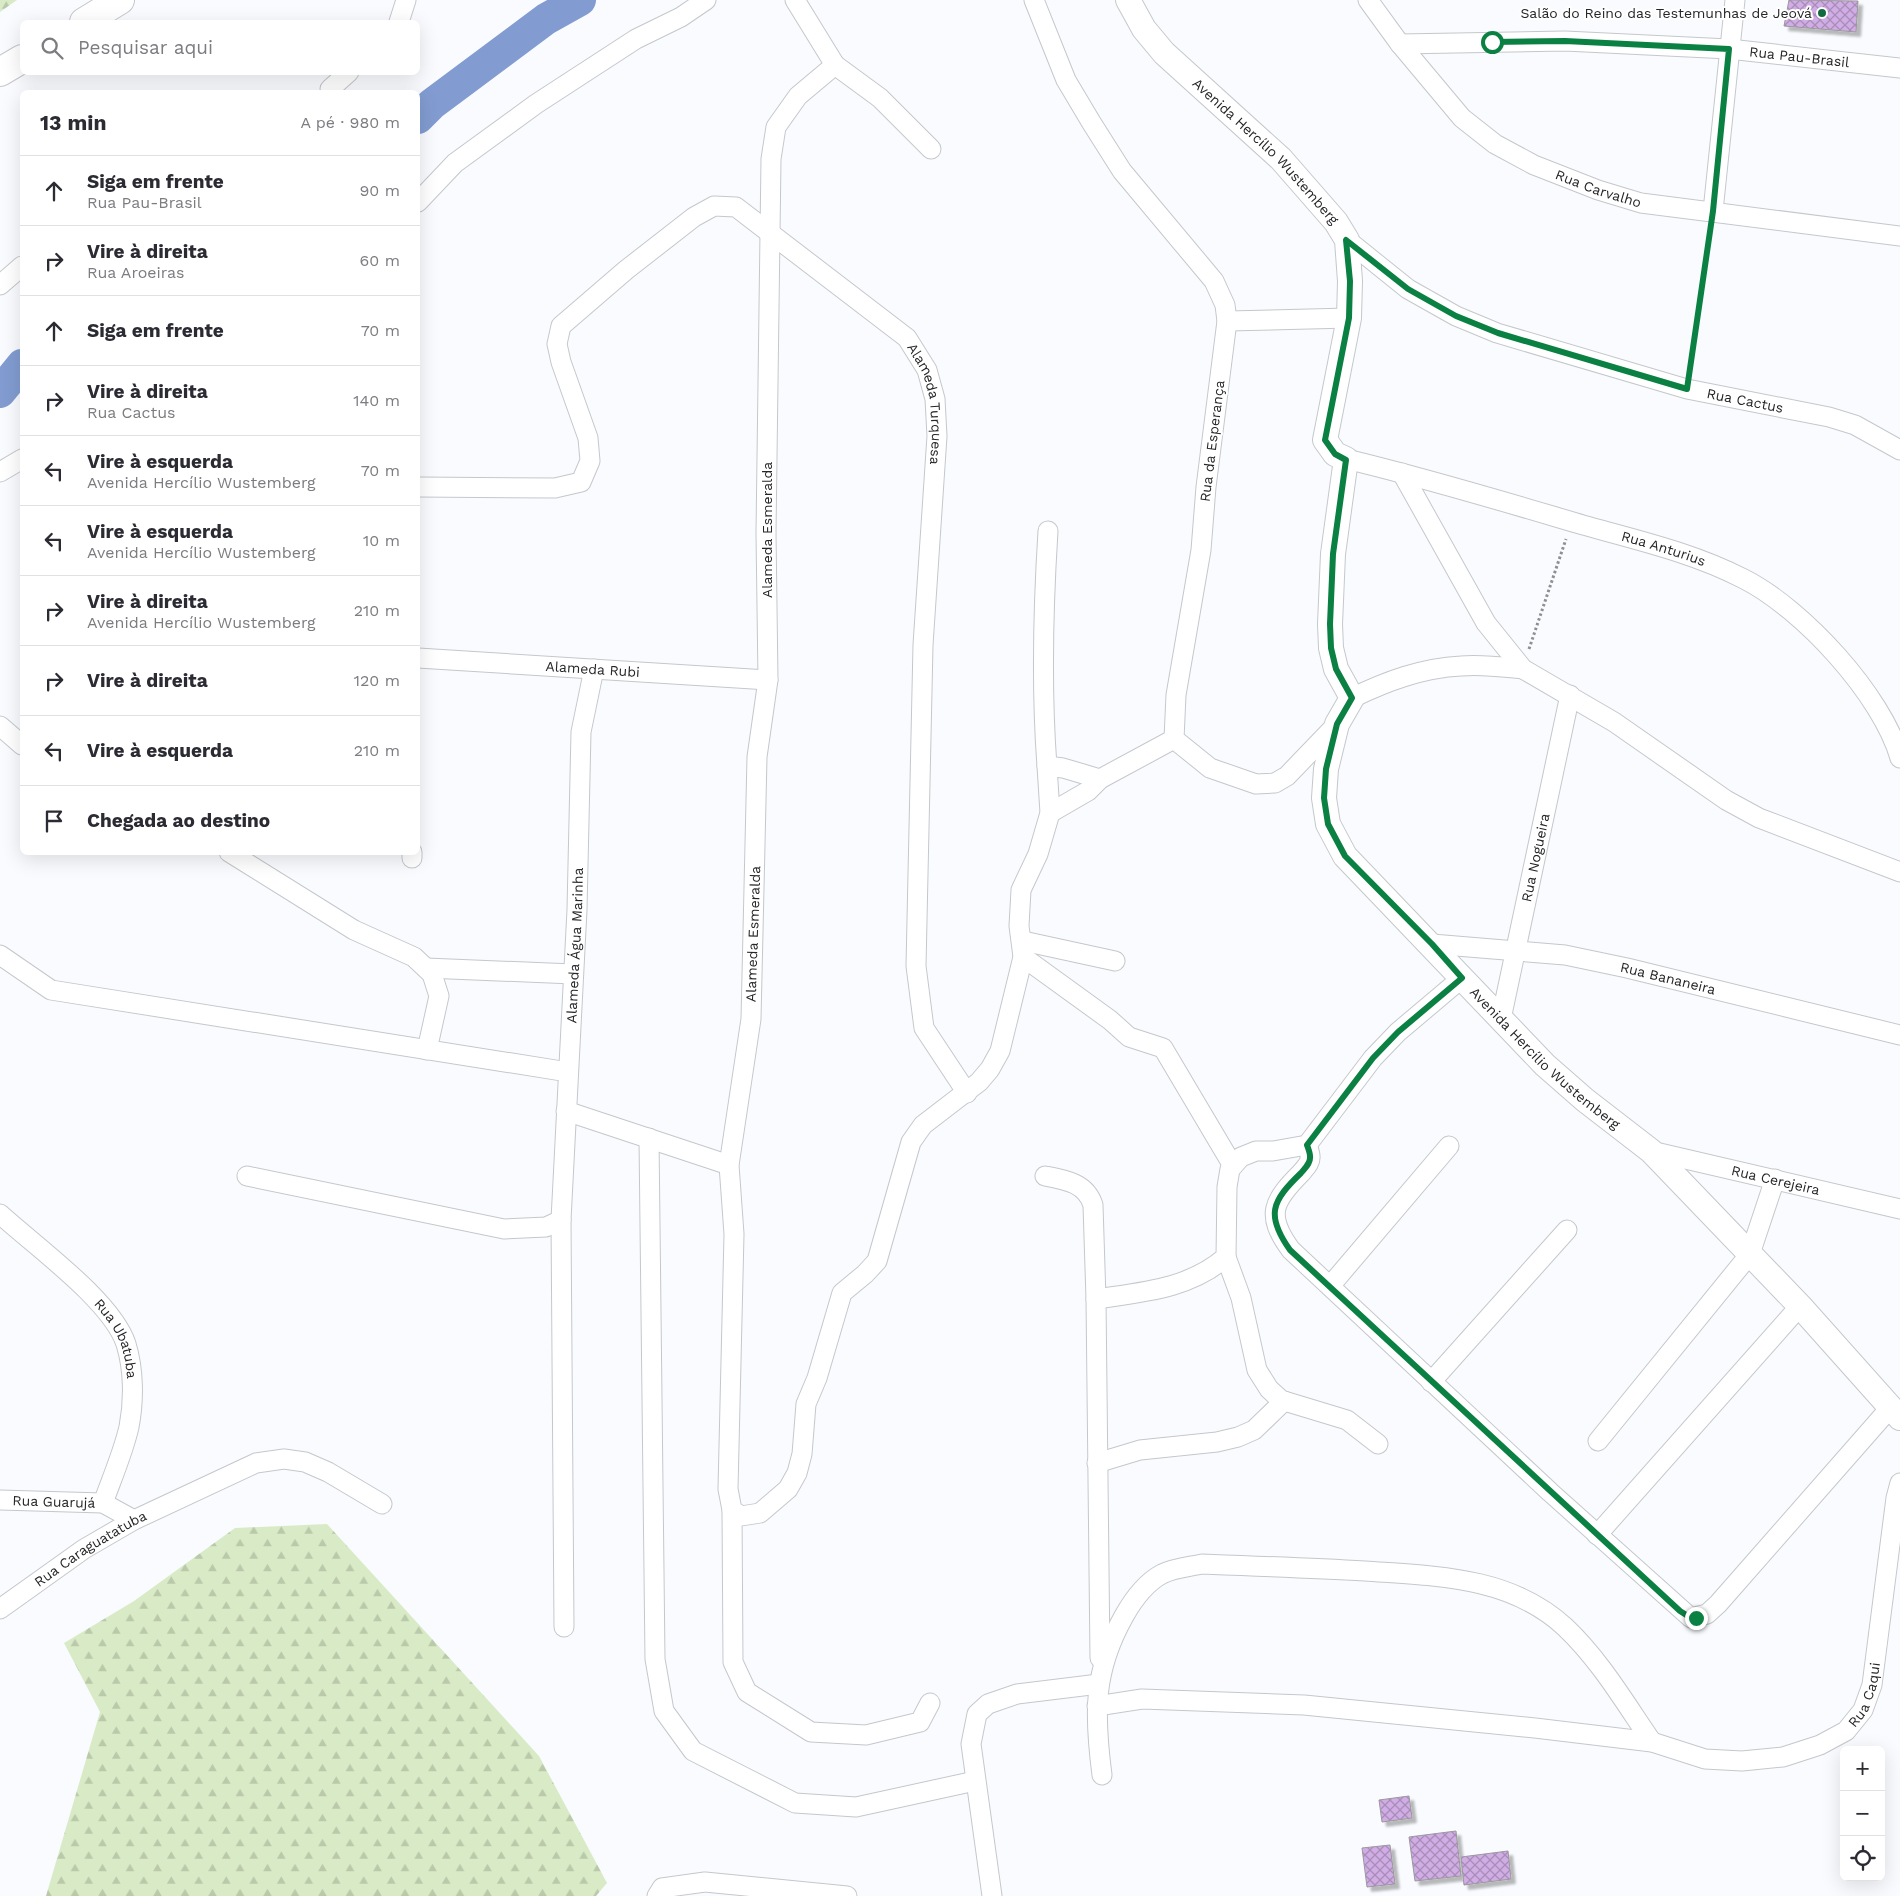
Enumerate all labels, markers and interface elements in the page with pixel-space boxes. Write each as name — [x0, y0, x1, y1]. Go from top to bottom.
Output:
place label: Salão do Reino das Testemunhas de Jeová — [1520, 5, 1812, 21]
marker: Salão do Reino das Testemunhas de Jeová — [1816, 7, 1828, 19]
search box — [20, 20, 420, 75]
route start — [1481, 31, 1504, 54]
icon: search — [38, 34, 66, 62]
text: Pesquisar aqui — [78, 36, 213, 59]
street label: Rua Pau-Brasil — [1749, 43, 1851, 70]
street label: Avenida Hercílio Wustemberg — [1189, 75, 1343, 228]
text: 13 min — [40, 110, 106, 135]
text: A pé · 980 m — [300, 113, 400, 132]
street label: Rua Carvalho — [1553, 166, 1643, 211]
text: Siga em frente — [87, 170, 224, 193]
icon: ahead — [40, 177, 68, 205]
text: 90 m — [359, 181, 400, 200]
text: Rua Pau-Brasil — [87, 193, 202, 212]
text: Vire à direita — [87, 240, 208, 263]
icon: right — [40, 247, 68, 275]
text: 60 m — [360, 251, 400, 270]
text: Rua Aroeiras — [87, 263, 185, 282]
icon: ahead — [40, 317, 68, 345]
text: Siga em frente — [87, 319, 224, 342]
text: 70 m — [361, 321, 400, 340]
street label: Alameda Turquesa — [904, 340, 945, 465]
street label: Rua da Esperança — [1197, 379, 1227, 503]
text: Vire à direita — [87, 380, 208, 403]
street label: Rua Cactus — [1706, 385, 1785, 416]
icon: right — [40, 387, 68, 415]
text: 140 m — [353, 391, 400, 410]
text: Rua Cactus — [87, 403, 175, 422]
text: Vire à esquerda — [87, 450, 233, 473]
icon: left — [40, 457, 68, 485]
text: 70 m — [361, 461, 400, 480]
street label: Alameda Esmeralda — [759, 462, 775, 598]
text: Avenida Hercílio Wustemberg — [87, 473, 316, 492]
text: Vire à esquerda — [87, 520, 233, 543]
icon: left — [40, 527, 68, 555]
street label: Rua Anturius — [1620, 528, 1708, 569]
text: 10 m — [363, 531, 400, 550]
text: Avenida Hercílio Wustemberg — [87, 543, 316, 562]
text: Vire à direita — [87, 590, 208, 613]
icon: right — [40, 597, 68, 625]
text: 210 m — [354, 601, 400, 620]
text: Avenida Hercílio Wustemberg — [87, 613, 316, 632]
street label: Alameda Rubi — [545, 658, 640, 680]
icon: right — [40, 667, 68, 695]
text: Vire à direita — [87, 669, 208, 692]
text: 120 m — [354, 671, 400, 690]
icon: left — [40, 737, 68, 765]
text: Vire à esquerda — [87, 739, 233, 762]
text: 210 m — [354, 741, 400, 760]
icon: arrive — [40, 807, 68, 835]
text: Chegada ao destino — [87, 809, 270, 832]
street label: Rua Nogueira — [1518, 812, 1553, 903]
street label: Alameda Esmeralda — [743, 866, 763, 1002]
street label: Alameda Água Marinha — [563, 867, 586, 1024]
street label: Rua Bananeira — [1619, 959, 1717, 998]
street label: Avenida Hercílio Wustemberg — [1467, 984, 1624, 1133]
street label: Rua Cerejeira — [1730, 1162, 1822, 1198]
street label: Rua Ubatuba — [91, 1295, 140, 1379]
street label: Rua Guarujá — [12, 1492, 96, 1511]
street label: Rua Caraguatatuba — [31, 1507, 149, 1590]
route end — [1685, 1607, 1708, 1630]
street label: Rua Caqui — [1845, 1661, 1883, 1730]
map controls — [1840, 1746, 1885, 1881]
button: + — [1840, 1746, 1885, 1791]
button: − — [1840, 1791, 1885, 1836]
button: locate — [1840, 1836, 1885, 1881]

